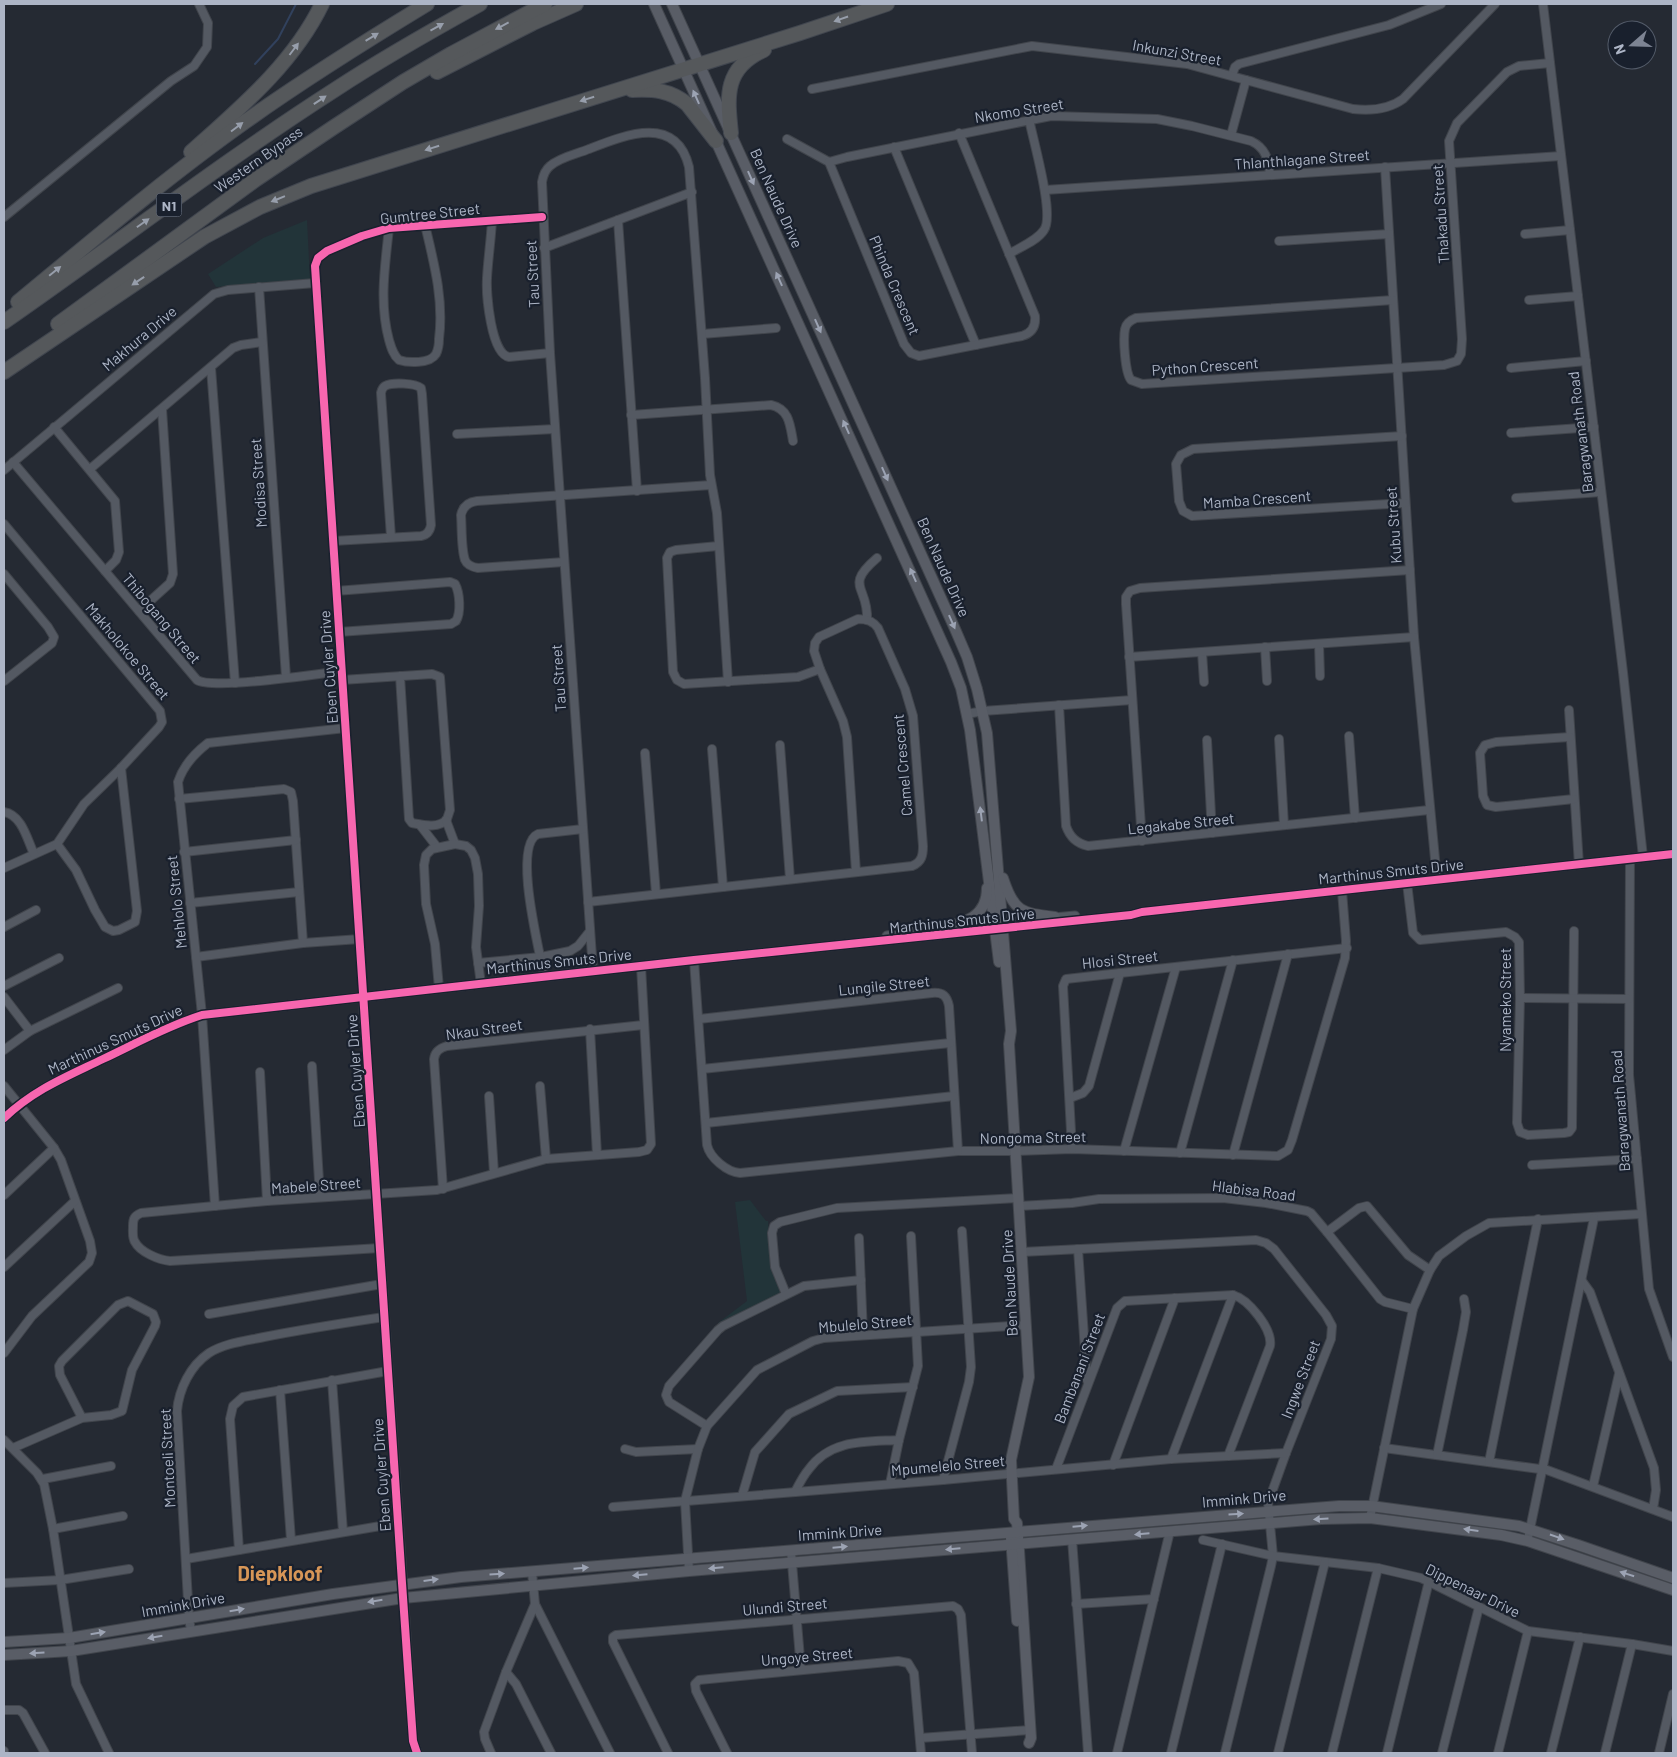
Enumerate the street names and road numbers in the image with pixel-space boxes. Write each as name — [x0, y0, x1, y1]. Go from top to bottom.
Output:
street label: Inkunzi Street — [1131, 35, 1223, 69]
street label: Nkomo Street — [973, 94, 1065, 126]
street label: Western Bypass — [210, 122, 306, 196]
street label: Ben Naude Drive — [747, 145, 807, 251]
street label: Thlanthlagane Street — [1233, 145, 1371, 173]
street label: Thakadu Street — [1428, 164, 1452, 264]
road number: N1 — [156, 194, 182, 216]
street label: Gumtree Street — [379, 199, 481, 227]
street label: Phinda Crescent — [866, 232, 924, 338]
street label: Tau Street — [521, 240, 543, 308]
street label: Makhura Drive — [98, 302, 180, 374]
street label: Python Crescent — [1151, 353, 1259, 379]
street label: Baragwanath Road — [1564, 370, 1596, 494]
street label: Modisa Street — [246, 438, 270, 528]
street label: Mamba Crescent — [1202, 486, 1312, 512]
street label: Kubu Street — [1381, 486, 1405, 564]
street label: Ben Naude Drive — [914, 514, 974, 620]
street label: Thibogang Street — [119, 569, 205, 667]
street label: Makholokoe Street — [82, 599, 174, 703]
street label: Eben Cuyler Drive — [315, 610, 341, 724]
street label: Tau Street — [547, 643, 569, 713]
street label: Camel Crescent — [889, 713, 915, 817]
street label: Legakabe Street — [1127, 808, 1235, 838]
street label: Mehlolo Street — [162, 854, 190, 950]
street label: Marthinus Smuts Drive — [1317, 854, 1465, 888]
street label: Marthinus Smuts Drive — [888, 903, 1036, 937]
street label: Marthinus Smuts Drive — [485, 944, 633, 978]
street label: Hlosi Street — [1081, 946, 1159, 972]
street label: Nyameko Street — [1496, 948, 1514, 1052]
street label: Lungile Street — [837, 971, 931, 999]
street label: Marthinus Smuts Drive — [45, 1000, 185, 1078]
street label: Eben Cuyler Drive — [342, 1014, 368, 1128]
street label: Nkau Street — [445, 1015, 523, 1043]
street label: Baragwanath Road — [1607, 1050, 1633, 1172]
street label: Nongoma Street — [980, 1127, 1086, 1147]
street label: Mabele Street — [271, 1173, 361, 1197]
street label: Hlabisa Road — [1211, 1176, 1297, 1204]
street label: Ben Naude Drive — [997, 1229, 1021, 1337]
street label: Mbulelo Street — [817, 1310, 913, 1336]
street label: Bambanani Street — [1050, 1310, 1108, 1426]
street label: Ingwe Street — [1277, 1337, 1323, 1421]
street label: Montoeli Street — [155, 1408, 179, 1508]
street label: Eben Cuyler Drive — [368, 1418, 394, 1532]
street label: Mpumelelo Street — [890, 1451, 1006, 1479]
street label: Immink Drive — [1201, 1485, 1287, 1511]
street label: Immink Drive — [797, 1520, 883, 1544]
street label: Dippenaar Drive — [1423, 1559, 1523, 1621]
street label: Immink Drive — [140, 1588, 226, 1620]
street label: Ulundi Street — [742, 1593, 828, 1619]
street label: Ungoye Street — [760, 1643, 854, 1669]

